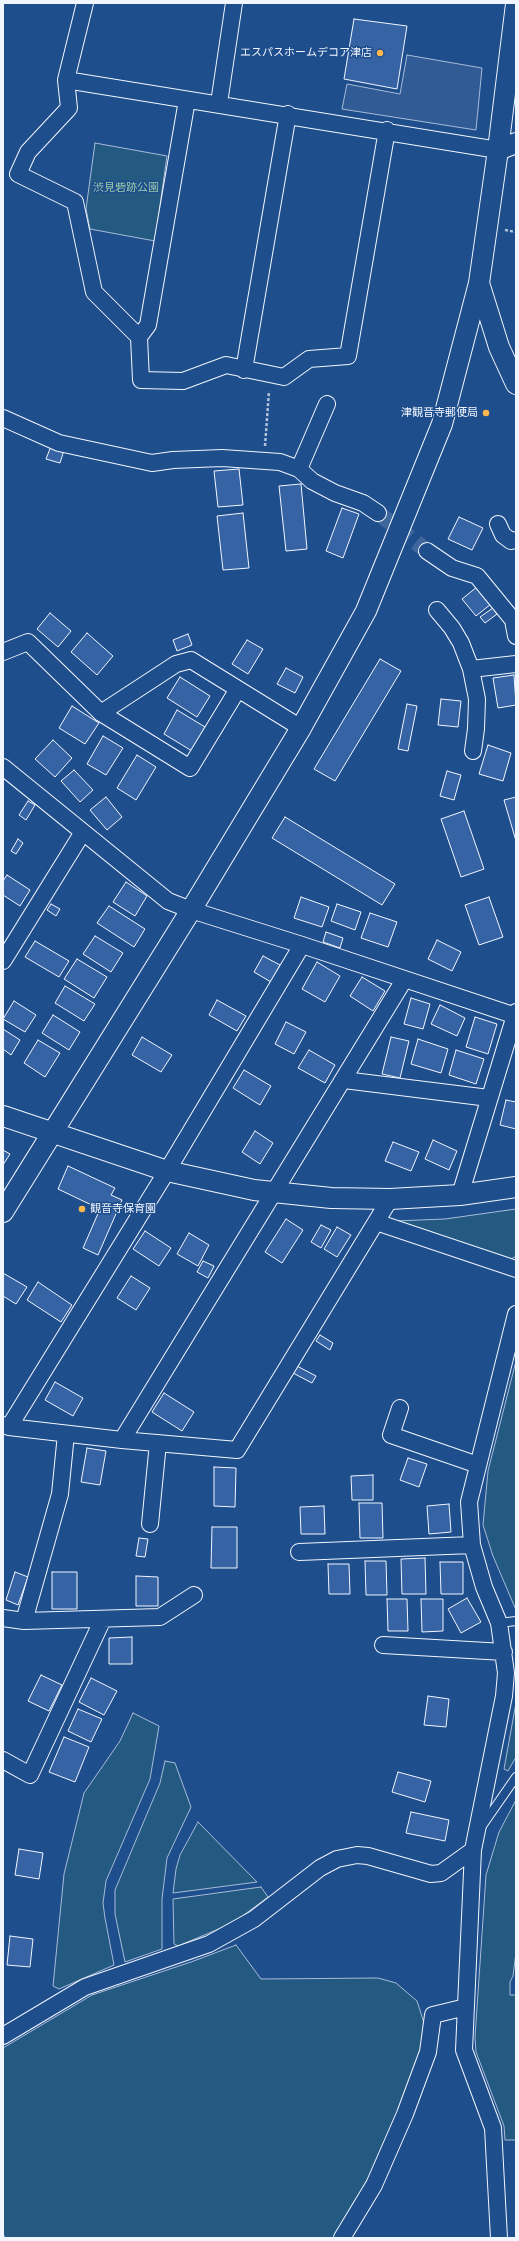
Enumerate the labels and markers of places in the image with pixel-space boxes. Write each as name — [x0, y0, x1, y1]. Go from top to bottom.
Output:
place label: エスパスホームデコア津店 — [240, 46, 372, 60]
marker: エスパスホームデコア津店 — [375, 48, 385, 58]
place label: 津観音寺郵便局 — [401, 406, 478, 420]
marker: 津観音寺郵便局 — [481, 408, 491, 418]
place label: 観音寺保育園 — [90, 1202, 156, 1216]
marker: 観音寺保育園 — [77, 1204, 87, 1214]

